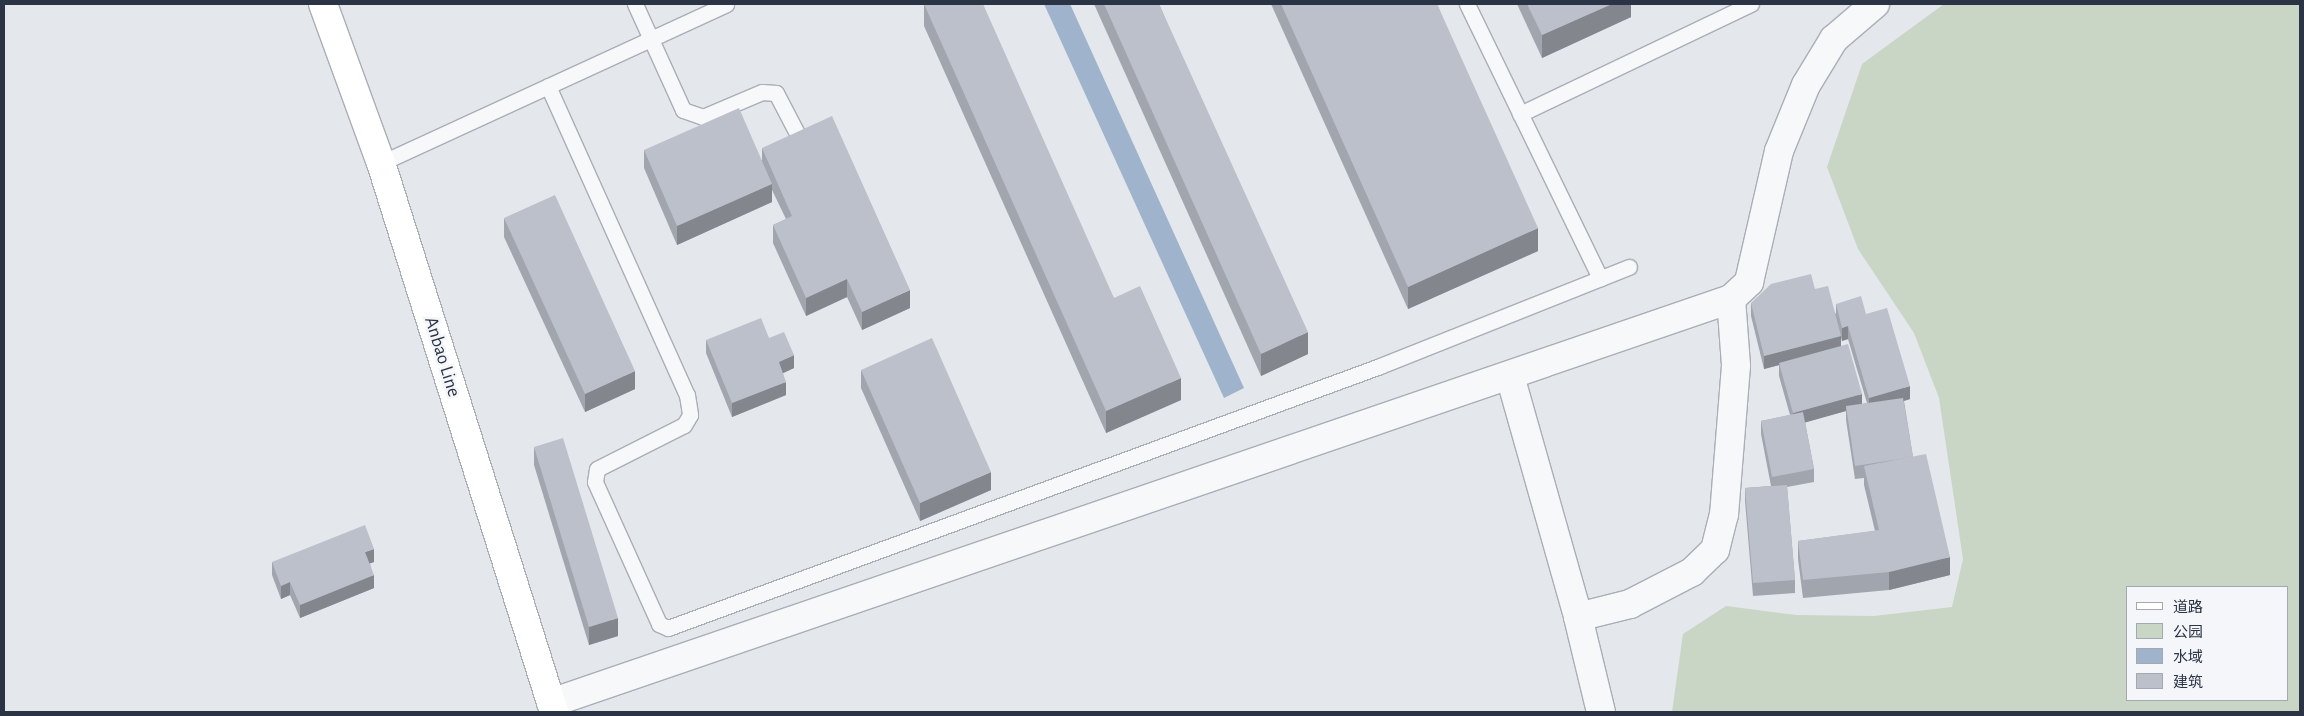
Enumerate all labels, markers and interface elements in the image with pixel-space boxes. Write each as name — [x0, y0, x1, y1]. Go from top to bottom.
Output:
street label: Anbao Line — [419, 314, 465, 400]
legend — [2126, 586, 2289, 701]
text: 道路 — [2173, 600, 2203, 615]
text: 公园 — [2173, 625, 2203, 640]
text: 水域 — [2173, 650, 2203, 665]
text: 建筑 — [2173, 675, 2203, 690]

